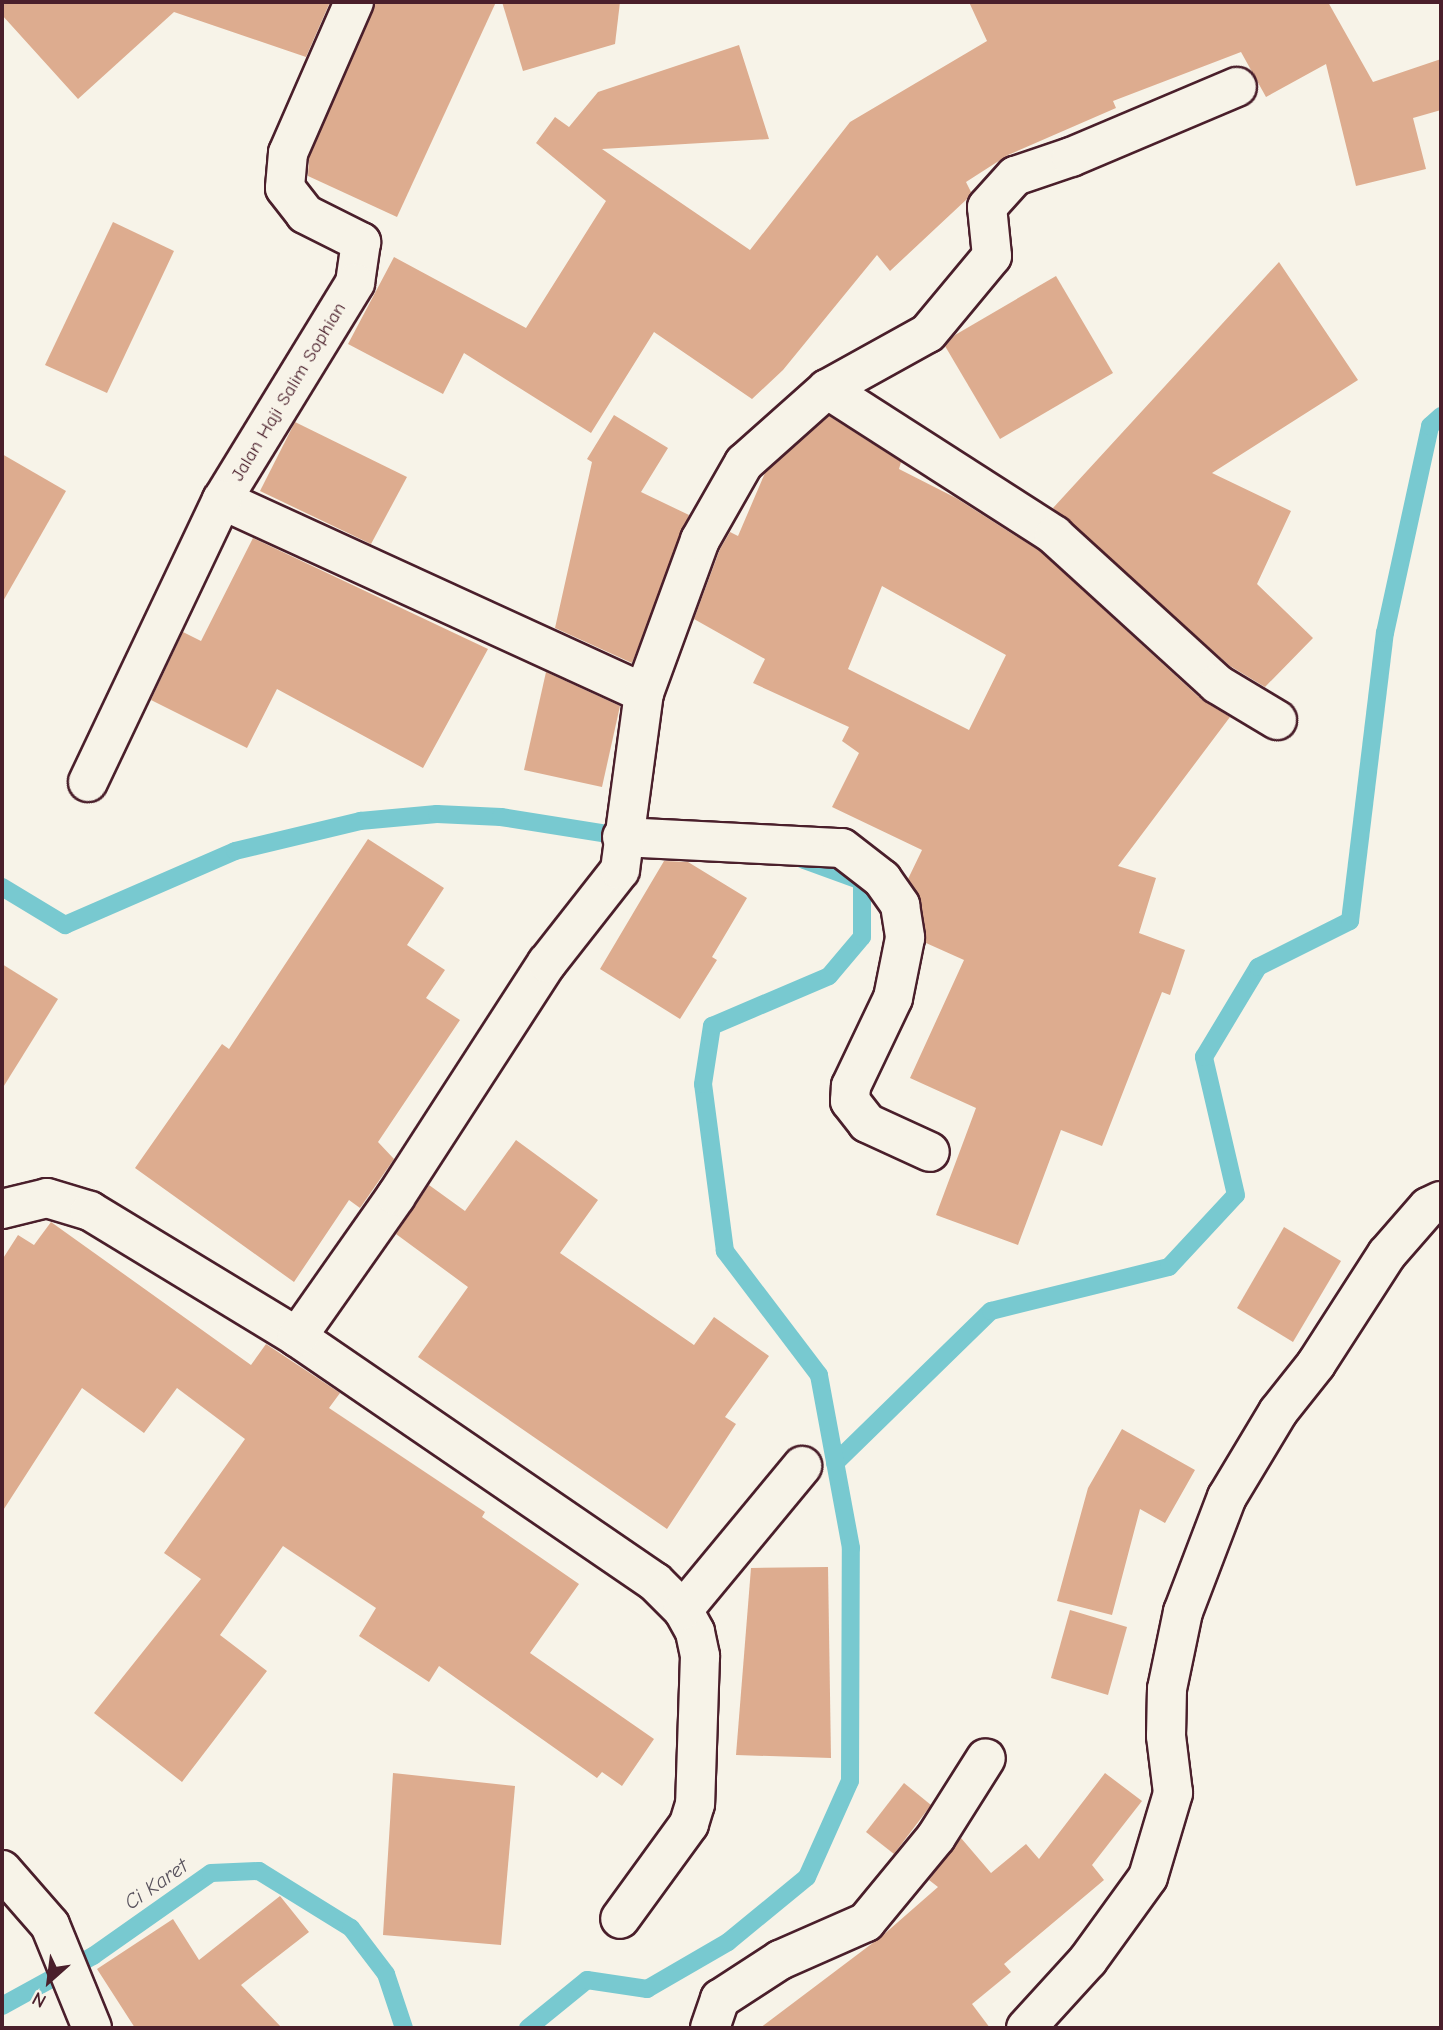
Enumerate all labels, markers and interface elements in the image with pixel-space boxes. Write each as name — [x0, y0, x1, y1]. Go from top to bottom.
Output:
street label: Jalan Haji Salim Sophian — [227, 299, 351, 485]
water label: Ci Karet — [119, 1853, 193, 1915]
north arrow — [14, 1946, 84, 2016]
text: N — [29, 1987, 50, 2012]

